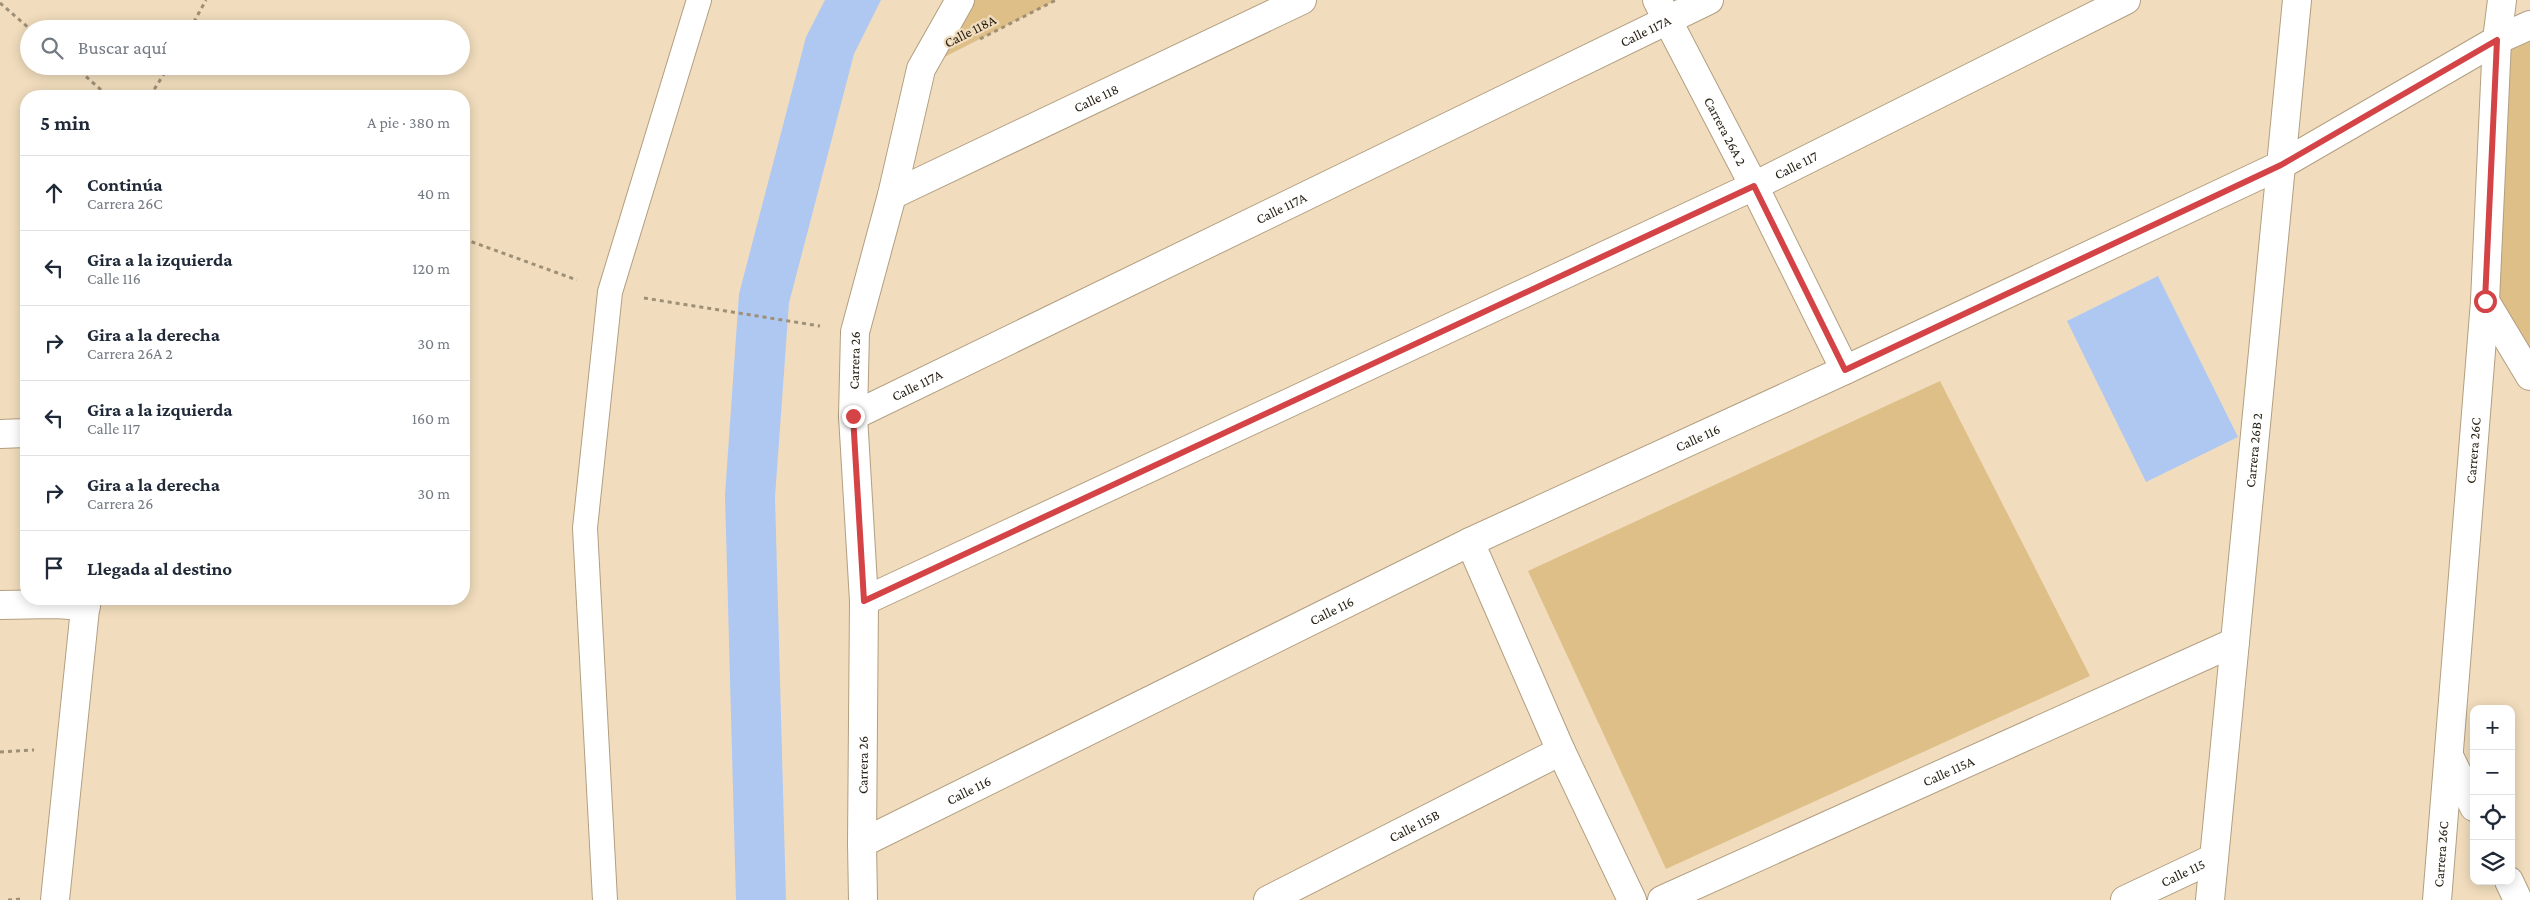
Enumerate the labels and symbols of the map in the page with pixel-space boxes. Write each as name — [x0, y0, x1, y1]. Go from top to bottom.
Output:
street label: Calle 118A — [942, 11, 998, 51]
street label: Calle 117A — [1618, 12, 1673, 50]
street label: Calle 118 — [1071, 80, 1121, 115]
street label: Carrera 26A 2 — [1701, 94, 1750, 169]
street label: Calle 117 — [1772, 147, 1821, 183]
street label: Calle 117A — [1253, 189, 1309, 227]
route start — [2474, 290, 2497, 313]
street label: Carrera 26 — [846, 331, 863, 390]
street label: Calle 117A — [889, 366, 945, 404]
route end — [842, 405, 865, 428]
street label: Carrera 26B 2 — [2242, 412, 2265, 488]
street label: Carrera 26C — [2462, 417, 2484, 484]
street label: Calle 116 — [1673, 420, 1723, 455]
street label: Calle 116 — [1307, 593, 1356, 628]
street label: Carrera 26 — [854, 736, 871, 794]
street label: Calle 115A — [1920, 753, 1976, 790]
street label: Calle 116 — [944, 773, 993, 808]
street label: Calle 115B — [1386, 806, 1442, 845]
street label: Carrera 26C — [2430, 820, 2451, 888]
street label: Calle 115 — [2158, 855, 2207, 890]

